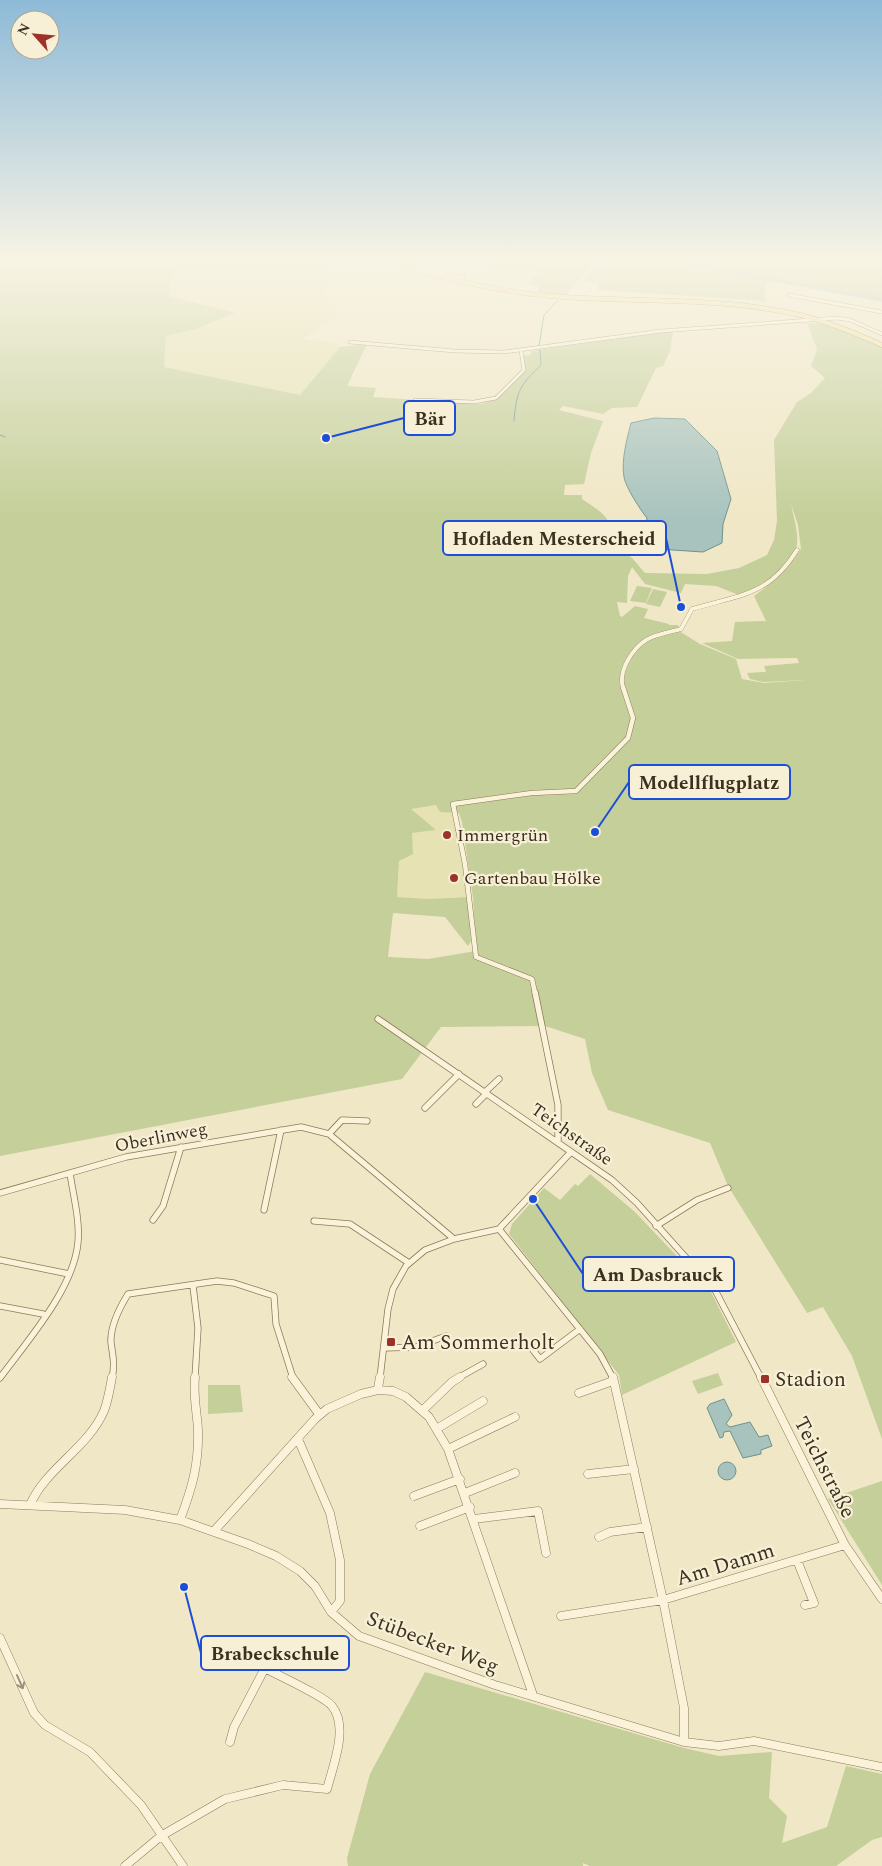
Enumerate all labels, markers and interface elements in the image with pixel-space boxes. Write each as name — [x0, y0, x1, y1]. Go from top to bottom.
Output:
north arrow — [10, 10, 60, 60]
text: N — [12, 19, 36, 39]
callout: Bär — [404, 401, 455, 435]
text: Bär — [414, 405, 447, 434]
callout: Hofladen Mesterscheid — [443, 521, 666, 555]
text: Hofladen Mesterscheid — [452, 525, 656, 554]
callout: Modellflugplatz — [629, 765, 790, 799]
text: Modellflugplatz — [638, 769, 780, 798]
place label: Immergrün — [457, 822, 548, 849]
marker: Immergrün — [441, 829, 453, 841]
place label: Gartenbau Hölke — [464, 865, 601, 892]
marker: Gartenbau Hölke — [448, 872, 460, 884]
street label: Teichstraße — [525, 1096, 618, 1173]
street label: Oberlinweg — [112, 1115, 210, 1160]
callout: Am Dasbrauck — [583, 1257, 734, 1291]
text: Am Dasbrauck — [593, 1261, 724, 1290]
place label: Am Sommerholt — [401, 1327, 555, 1359]
marker: Am Sommerholt — [385, 1336, 397, 1348]
place label: Stadion — [775, 1364, 846, 1396]
marker: Stadion — [759, 1373, 771, 1385]
street label: Teichstraße — [785, 1411, 863, 1524]
street label: Am Damm — [672, 1535, 779, 1595]
street label: Stübecker Weg — [362, 1603, 504, 1683]
callout: Brabeckschule — [201, 1636, 349, 1670]
text: Brabeckschule — [211, 1640, 339, 1669]
one-way arrow — [16, 1674, 26, 1689]

